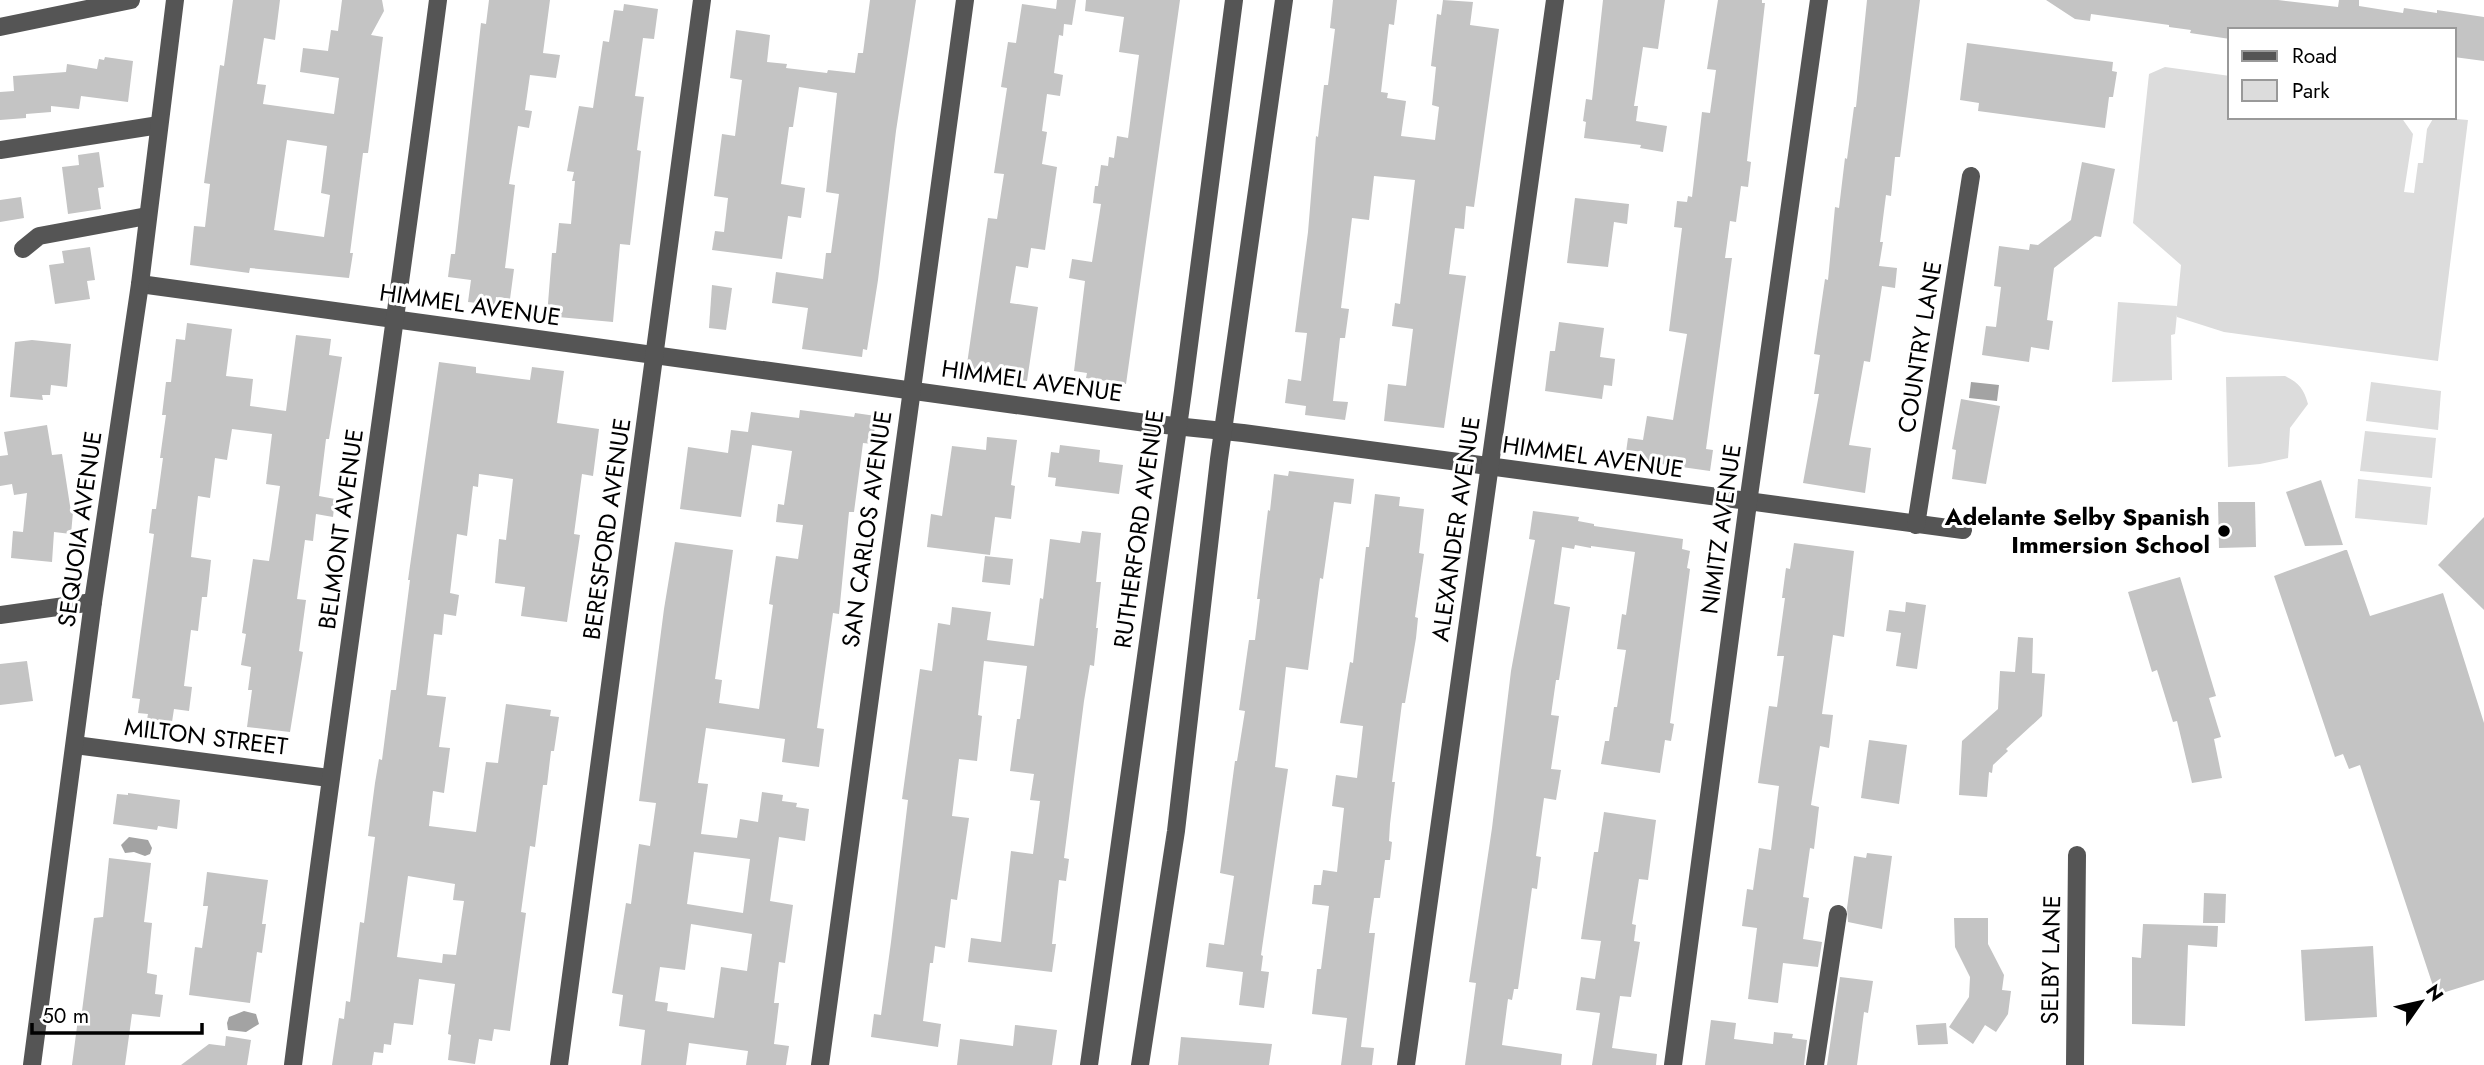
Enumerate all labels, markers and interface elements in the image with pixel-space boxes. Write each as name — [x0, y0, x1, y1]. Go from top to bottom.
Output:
legend — [2228, 28, 2456, 119]
text: Road — [2292, 41, 2337, 71]
text: Park — [2292, 76, 2330, 106]
street label: COUNTRY LANE — [1889, 259, 1950, 435]
street label: HIMMEL AVENUE — [377, 274, 563, 335]
street label: HIMMEL AVENUE — [939, 350, 1125, 411]
street label: RUTHERFORD AVENUE — [1104, 407, 1173, 651]
street label: SAN CARLOS AVENUE — [833, 408, 900, 650]
street label: ALEXANDER AVENUE — [1422, 414, 1489, 644]
street label: BERESFORD AVENUE — [574, 416, 639, 642]
street label: BELMONT AVENUE — [309, 426, 372, 631]
street label: HIMMEL AVENUE — [1500, 426, 1686, 487]
street label: SEQUOIA AVENUE — [48, 429, 111, 629]
street label: NIMITZ AVENUE — [1691, 442, 1750, 616]
place label: Adelante Selby Spanish Immersion School — [1944, 499, 2210, 562]
marker: Adelante Selby Spanish Immersion School — [2216, 523, 2232, 539]
street label: MILTON STREET — [122, 709, 290, 764]
street label: SELBY LANE — [2032, 895, 2069, 1025]
north arrow — [2386, 967, 2456, 1037]
text: N — [2419, 979, 2450, 1007]
scale bar — [32, 992, 201, 1036]
text: 50 m — [42, 1001, 89, 1031]

